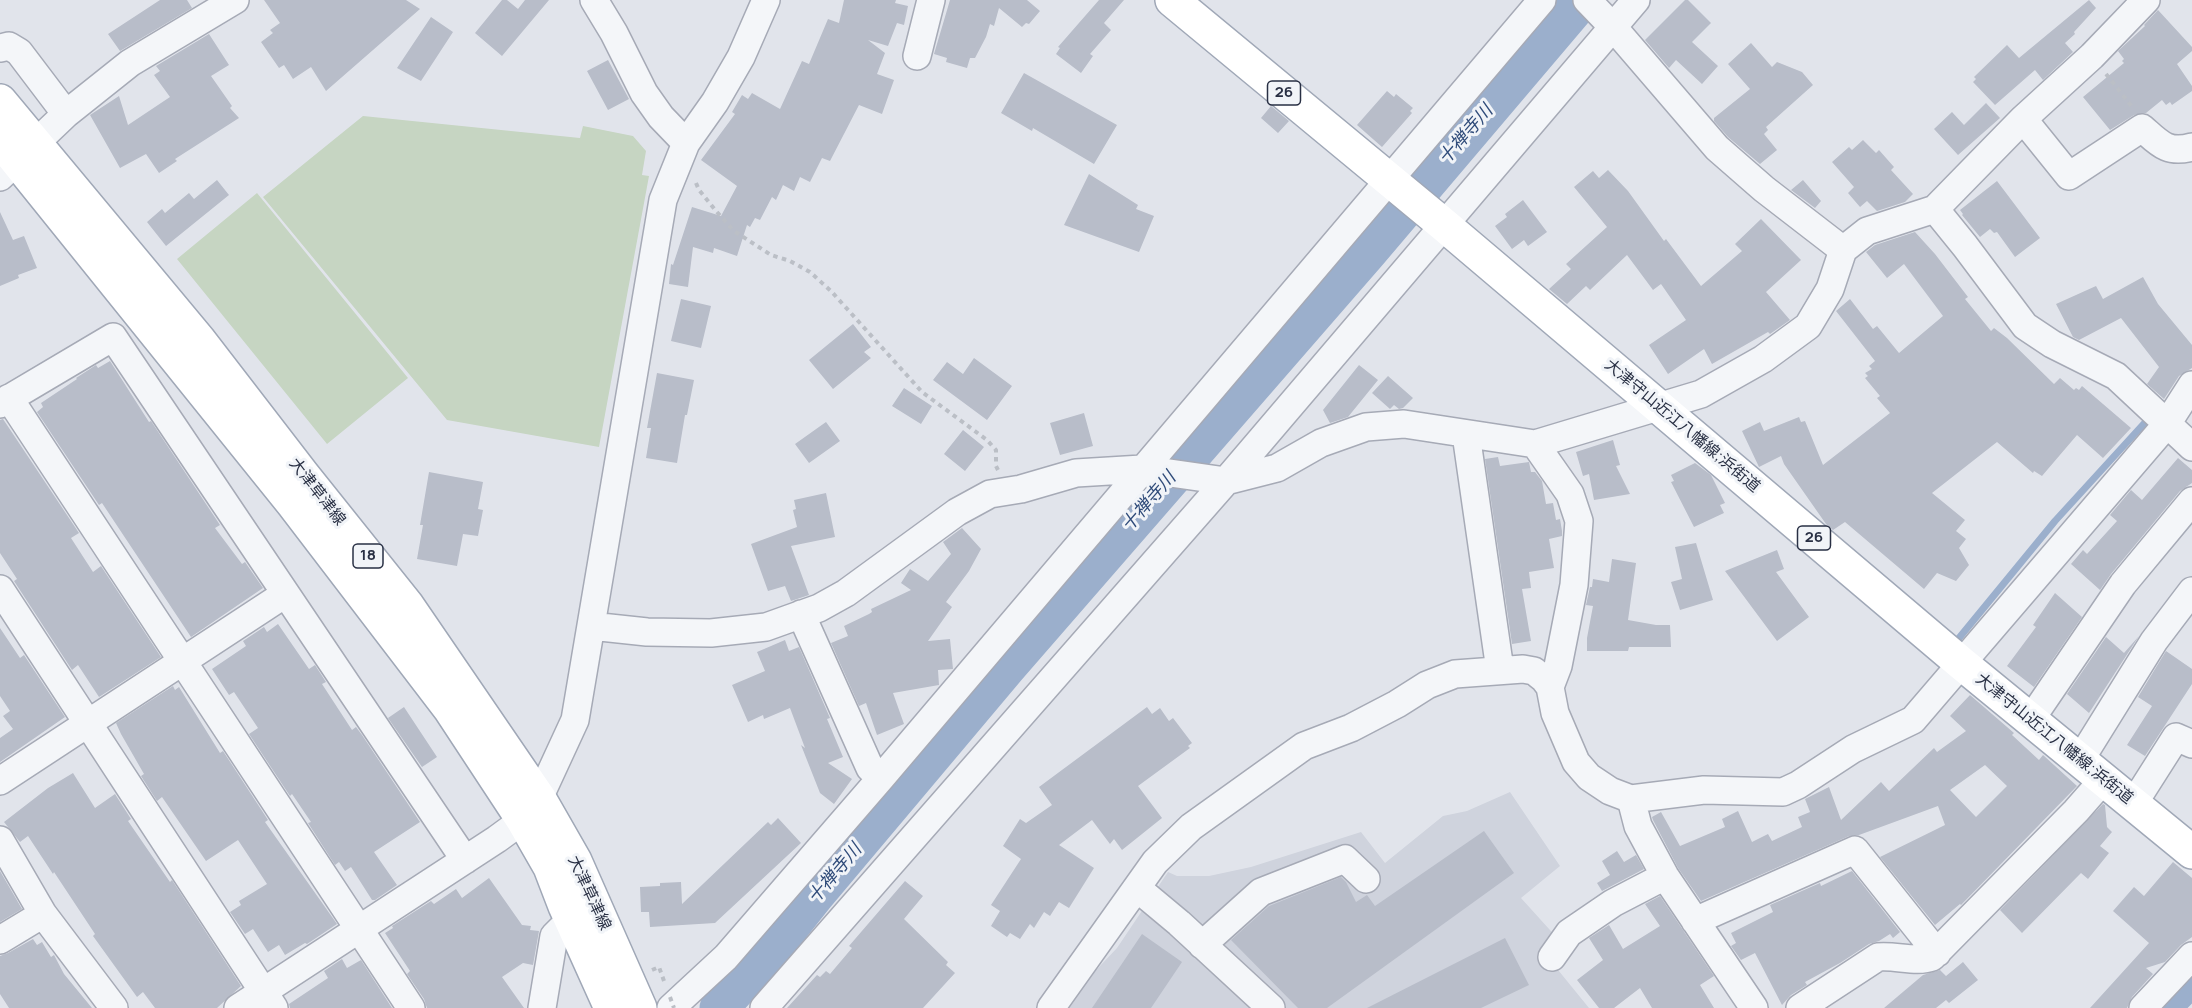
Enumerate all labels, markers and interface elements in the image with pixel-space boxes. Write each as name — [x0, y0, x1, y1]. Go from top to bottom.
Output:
road number: 26 — [1268, 81, 1300, 105]
water label: 十禅寺川 — [1434, 101, 1498, 169]
street label: 大津守山近江八幡線;浜街道 — [1600, 355, 1764, 497]
street label: 大津草津線 — [285, 455, 349, 529]
water label: 十禅寺川 — [1117, 468, 1181, 536]
road number: 26 — [1798, 526, 1830, 550]
road number: 18 — [353, 544, 383, 568]
street label: 大津守山近江八幡線;浜街道 — [1971, 670, 2137, 808]
water label: 十禅寺川 — [804, 839, 866, 909]
street label: 大津草津線 — [563, 853, 615, 933]

